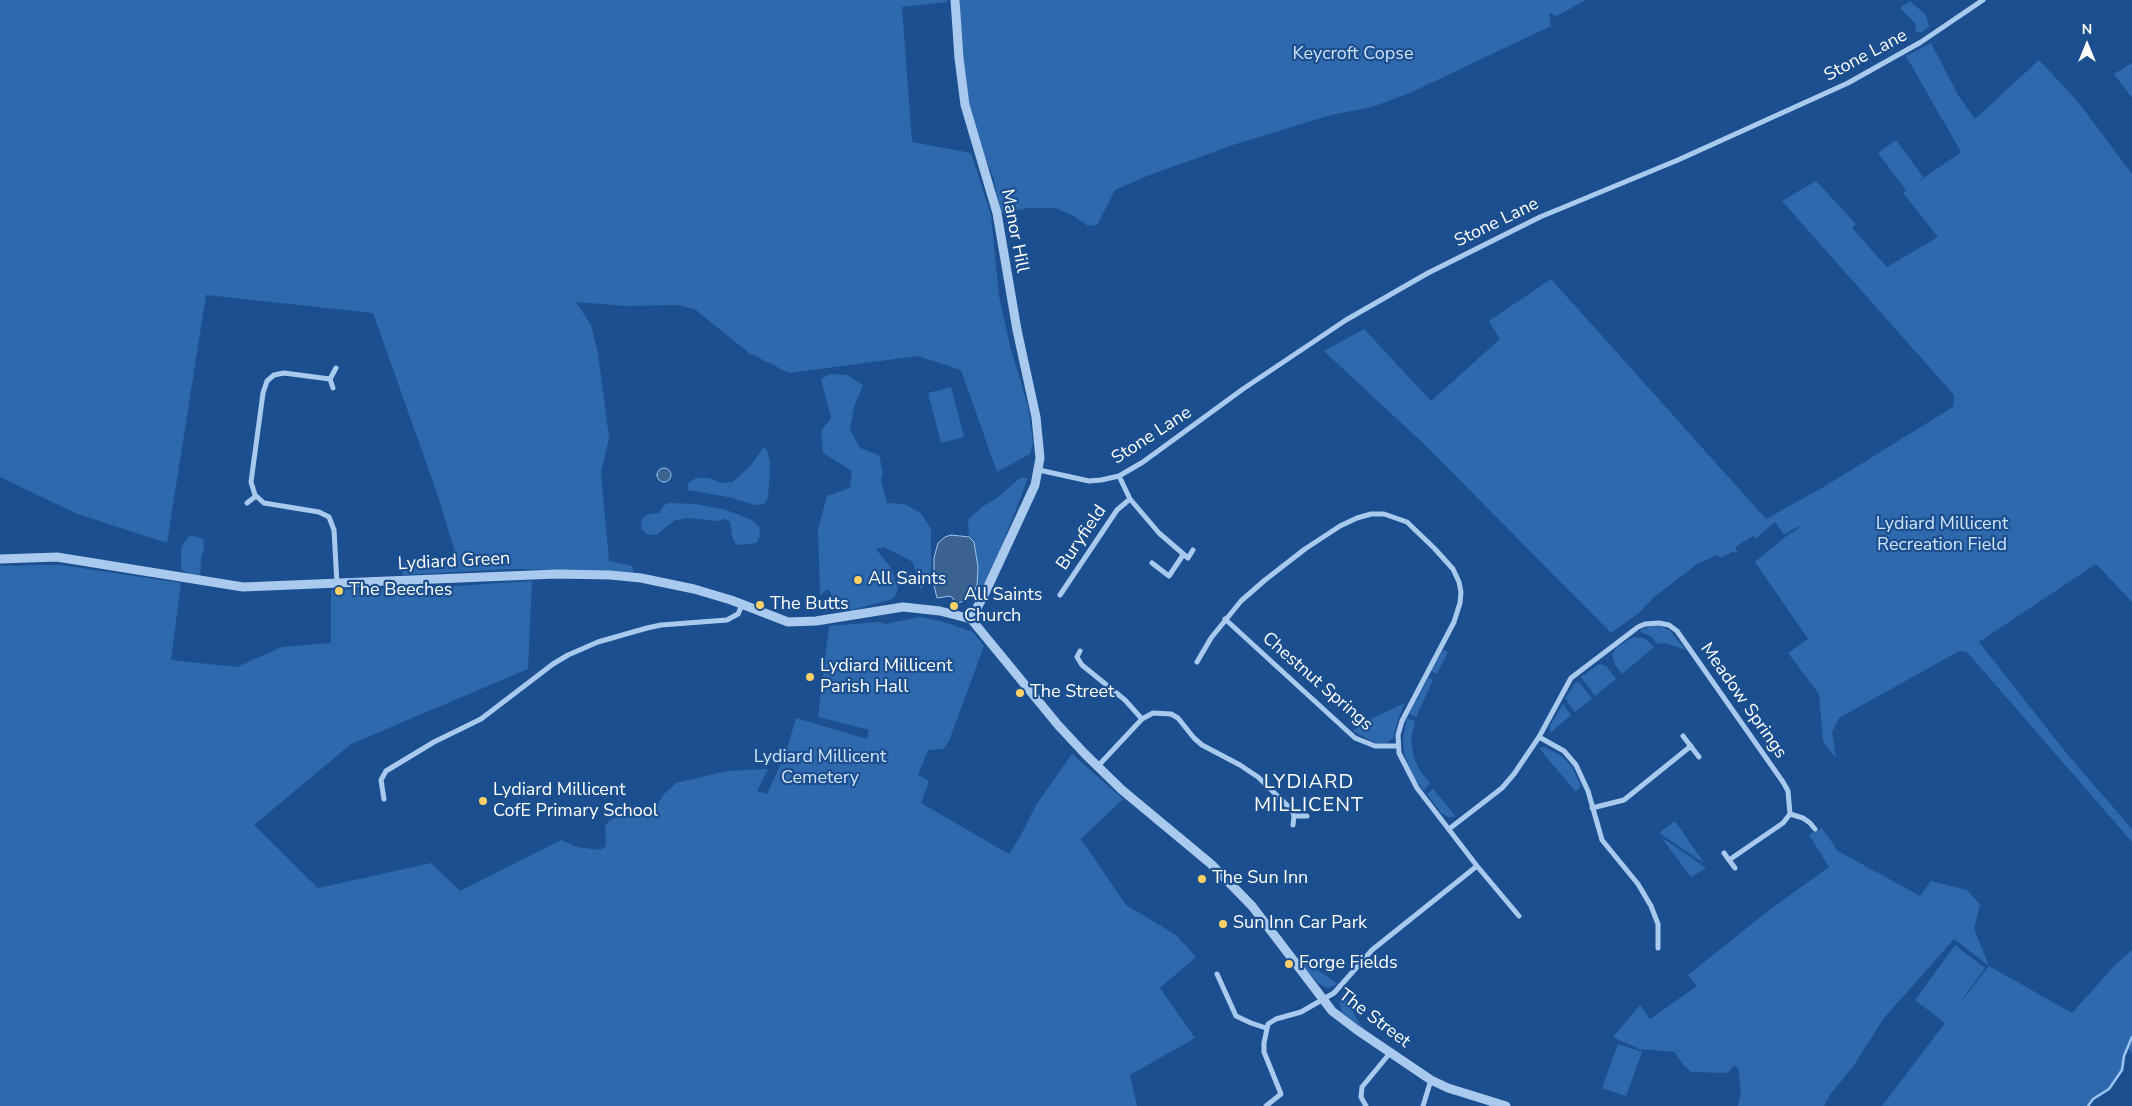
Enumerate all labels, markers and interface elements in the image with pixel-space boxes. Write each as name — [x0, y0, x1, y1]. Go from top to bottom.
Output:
north arrow — [2062, 20, 2112, 70]
text: N — [2082, 20, 2092, 39]
street label: Stone Lane — [1821, 25, 1911, 87]
park label: Keycroft Copse — [1293, 44, 1413, 66]
street label: Manor Hill — [995, 187, 1033, 275]
street label: Stone Lane — [1451, 193, 1543, 253]
street label: Stone Lane — [1108, 402, 1196, 470]
street label: Buryfield — [1052, 501, 1112, 575]
park label: Lydiard Millicent Recreation Field — [1876, 514, 2008, 556]
street label: Lydiard Green — [397, 548, 511, 576]
place label: All Saints — [868, 569, 946, 591]
marker: All Saints — [852, 574, 864, 586]
place label: The Beeches — [349, 580, 452, 602]
marker: The Beeches — [333, 585, 345, 597]
place label: All Saints Church — [964, 585, 1042, 628]
place label: The Butts — [770, 594, 849, 616]
marker: The Butts — [754, 599, 766, 611]
marker: All Saints Church — [948, 600, 960, 612]
street label: Chestnut Springs — [1257, 628, 1377, 736]
street label: Meadow Springs — [1695, 639, 1791, 763]
place label: Lydiard Millicent Parish Hall — [820, 656, 952, 699]
marker: Lydiard Millicent Parish Hall — [804, 671, 816, 683]
place label: The Street — [1030, 682, 1114, 704]
marker: The Street — [1014, 687, 1026, 699]
park label: Lydiard Millicent Cemetery — [754, 747, 886, 790]
district label: LYDIARD MILLICENT — [1253, 771, 1365, 818]
place label: Lydiard Millicent CofE Primary School — [493, 780, 658, 822]
marker: Lydiard Millicent CofE Primary School — [477, 795, 489, 807]
place label: The Sun Inn — [1212, 868, 1308, 890]
marker: The Sun Inn — [1196, 873, 1208, 885]
place label: Sun Inn Car Park — [1233, 913, 1367, 935]
marker: Sun Inn Car Park — [1217, 918, 1229, 930]
place label: Forge Fields — [1299, 953, 1398, 975]
marker: Forge Fields — [1283, 958, 1295, 970]
street label: The Street — [1334, 985, 1414, 1053]

